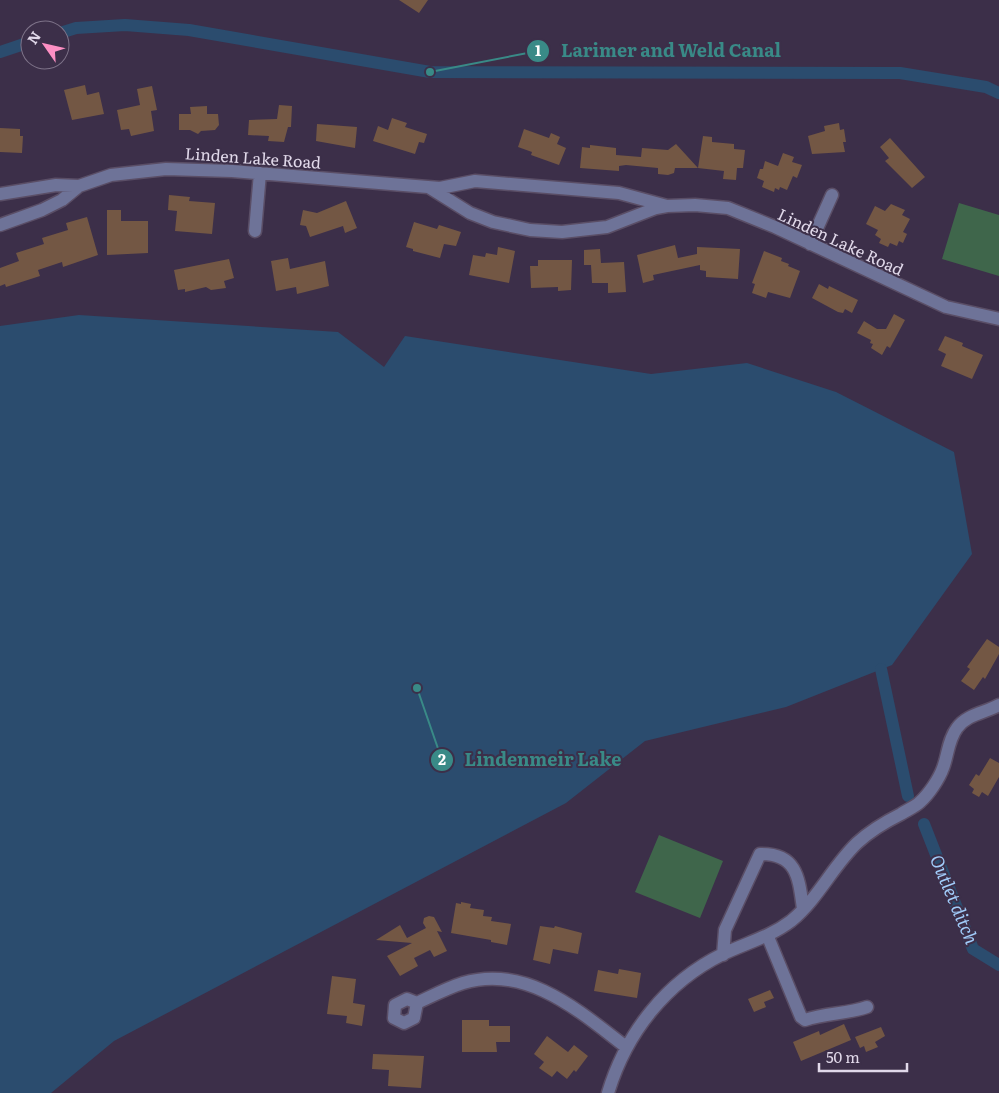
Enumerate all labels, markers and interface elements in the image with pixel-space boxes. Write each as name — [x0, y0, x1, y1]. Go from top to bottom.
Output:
north arrow — [20, 20, 70, 70]
text: N — [22, 27, 45, 48]
callout: Larimer and Weld Canal — [526, 34, 791, 67]
text: Larimer and Weld Canal — [561, 36, 782, 63]
text: 1 — [535, 38, 541, 61]
street label: Linden Lake Road — [184, 140, 322, 174]
street label: Linden Lake Road — [774, 201, 908, 281]
callout: Lindenmeir Lake — [429, 743, 631, 776]
text: Lindenmeir Lake — [465, 745, 621, 772]
text: 2 — [438, 747, 446, 770]
water label: Outlet ditch — [924, 850, 986, 948]
scale bar — [819, 1040, 906, 1072]
text: 50 m — [826, 1045, 860, 1068]

